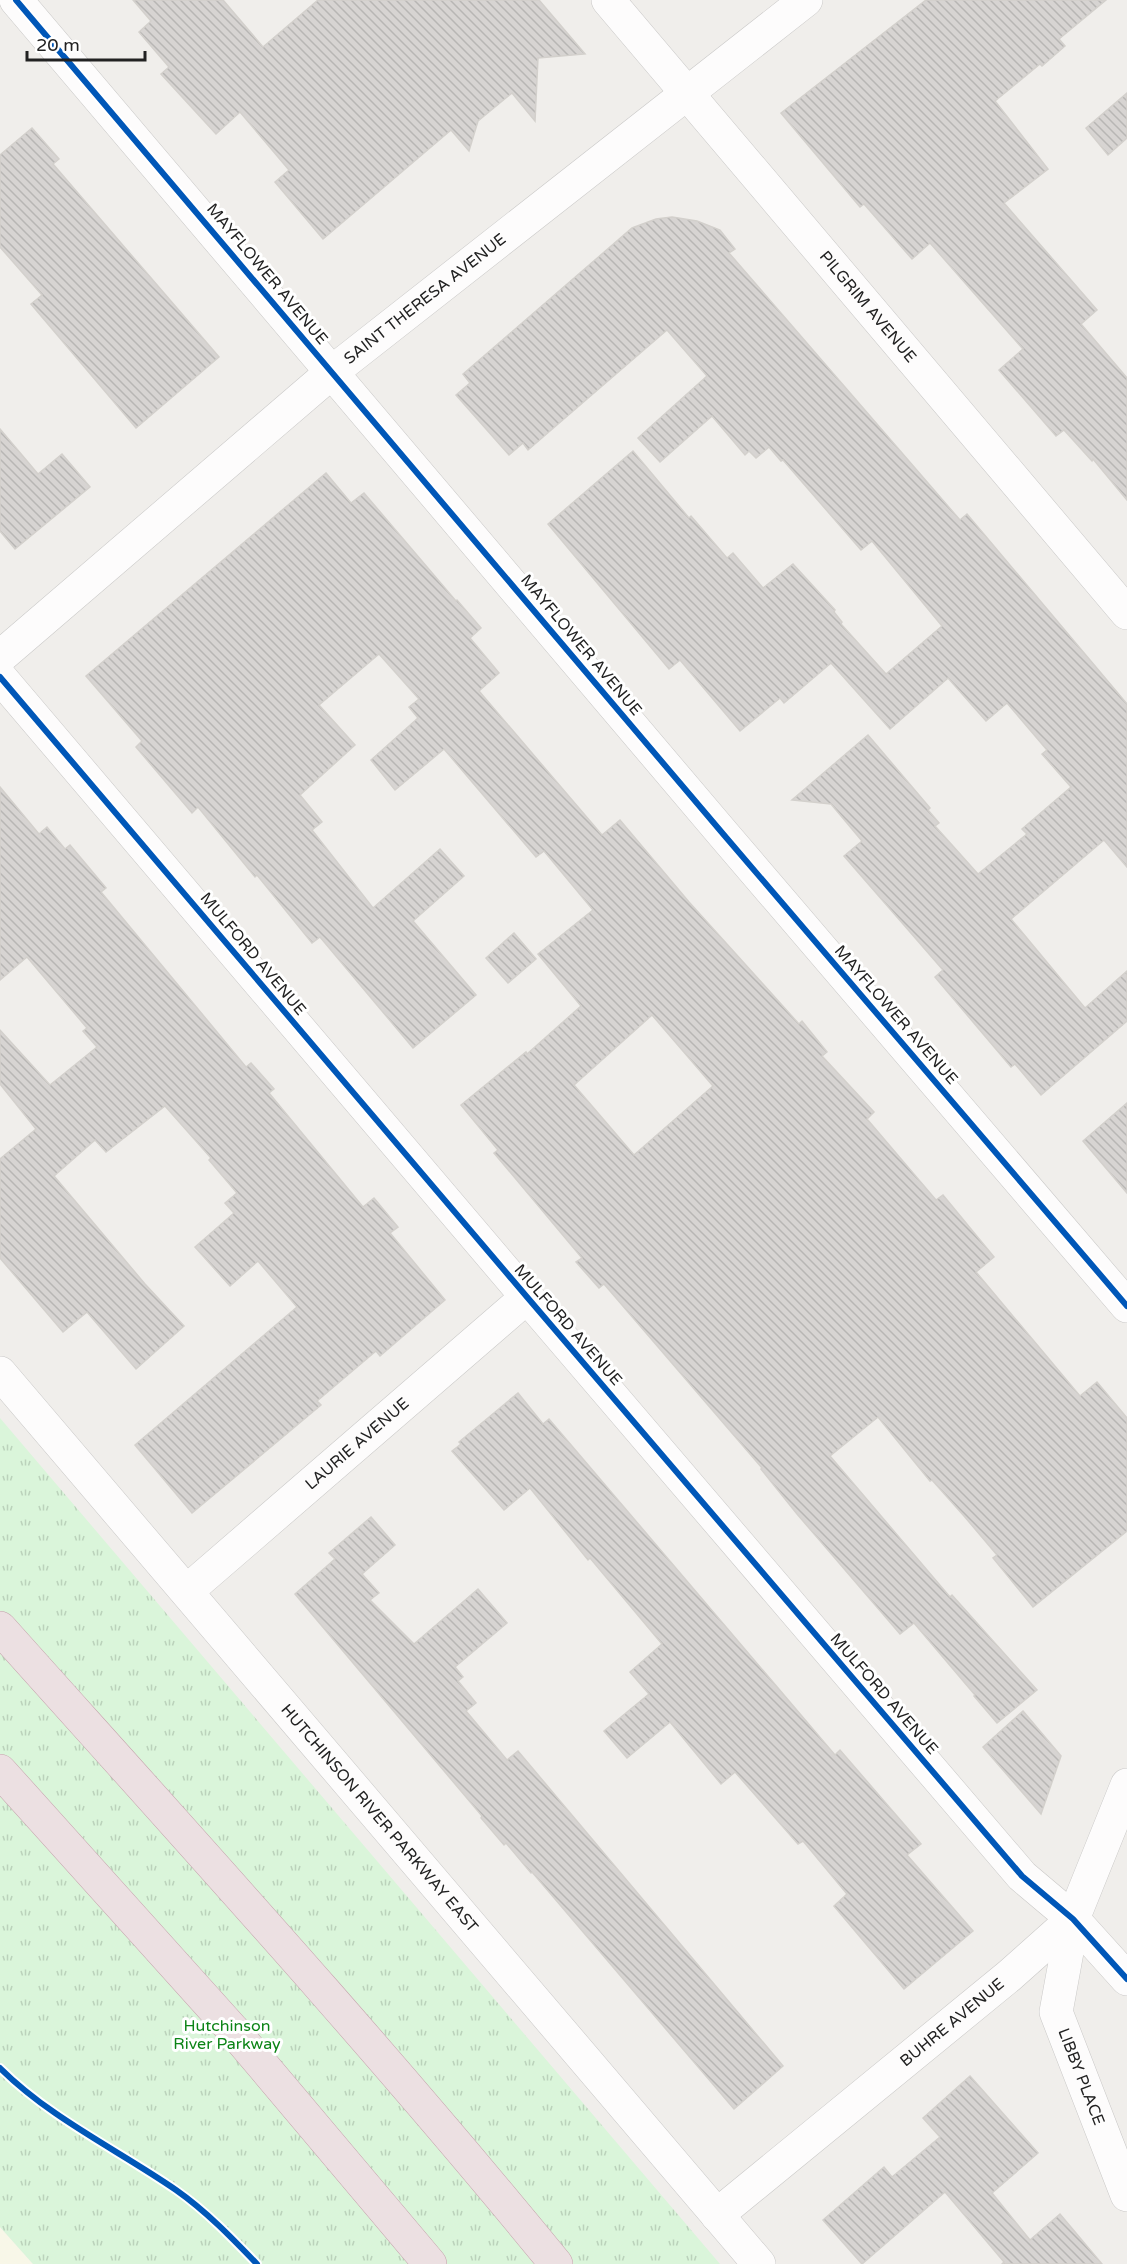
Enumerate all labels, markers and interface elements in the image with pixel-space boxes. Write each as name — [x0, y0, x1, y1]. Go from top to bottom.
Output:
scale bar — [27, 24, 146, 62]
text: 20 m — [36, 34, 80, 56]
street label: MAYFLOWER AVENUE — [202, 199, 332, 349]
street label: SAINT THERESA AVENUE — [340, 229, 510, 369]
street label: PILGRIM AVENUE — [815, 247, 921, 367]
street label: MAYFLOWER AVENUE — [516, 570, 646, 720]
street label: MULFORD AVENUE — [196, 888, 310, 1020]
street label: MAYFLOWER AVENUE — [830, 941, 962, 1089]
street label: MULFORD AVENUE — [510, 1260, 626, 1390]
street label: LAURIE AVENUE — [301, 1393, 413, 1494]
street label: MULFORD AVENUE — [826, 1629, 942, 1759]
street label: HUTCHINSON RIVER PARKWAY EAST — [276, 1700, 482, 1937]
street label: BUHRE AVENUE — [896, 1974, 1008, 2071]
park label: Hutchinson River Parkway — [173, 2016, 281, 2054]
street label: LIBBY PLACE — [1053, 2025, 1109, 2128]

